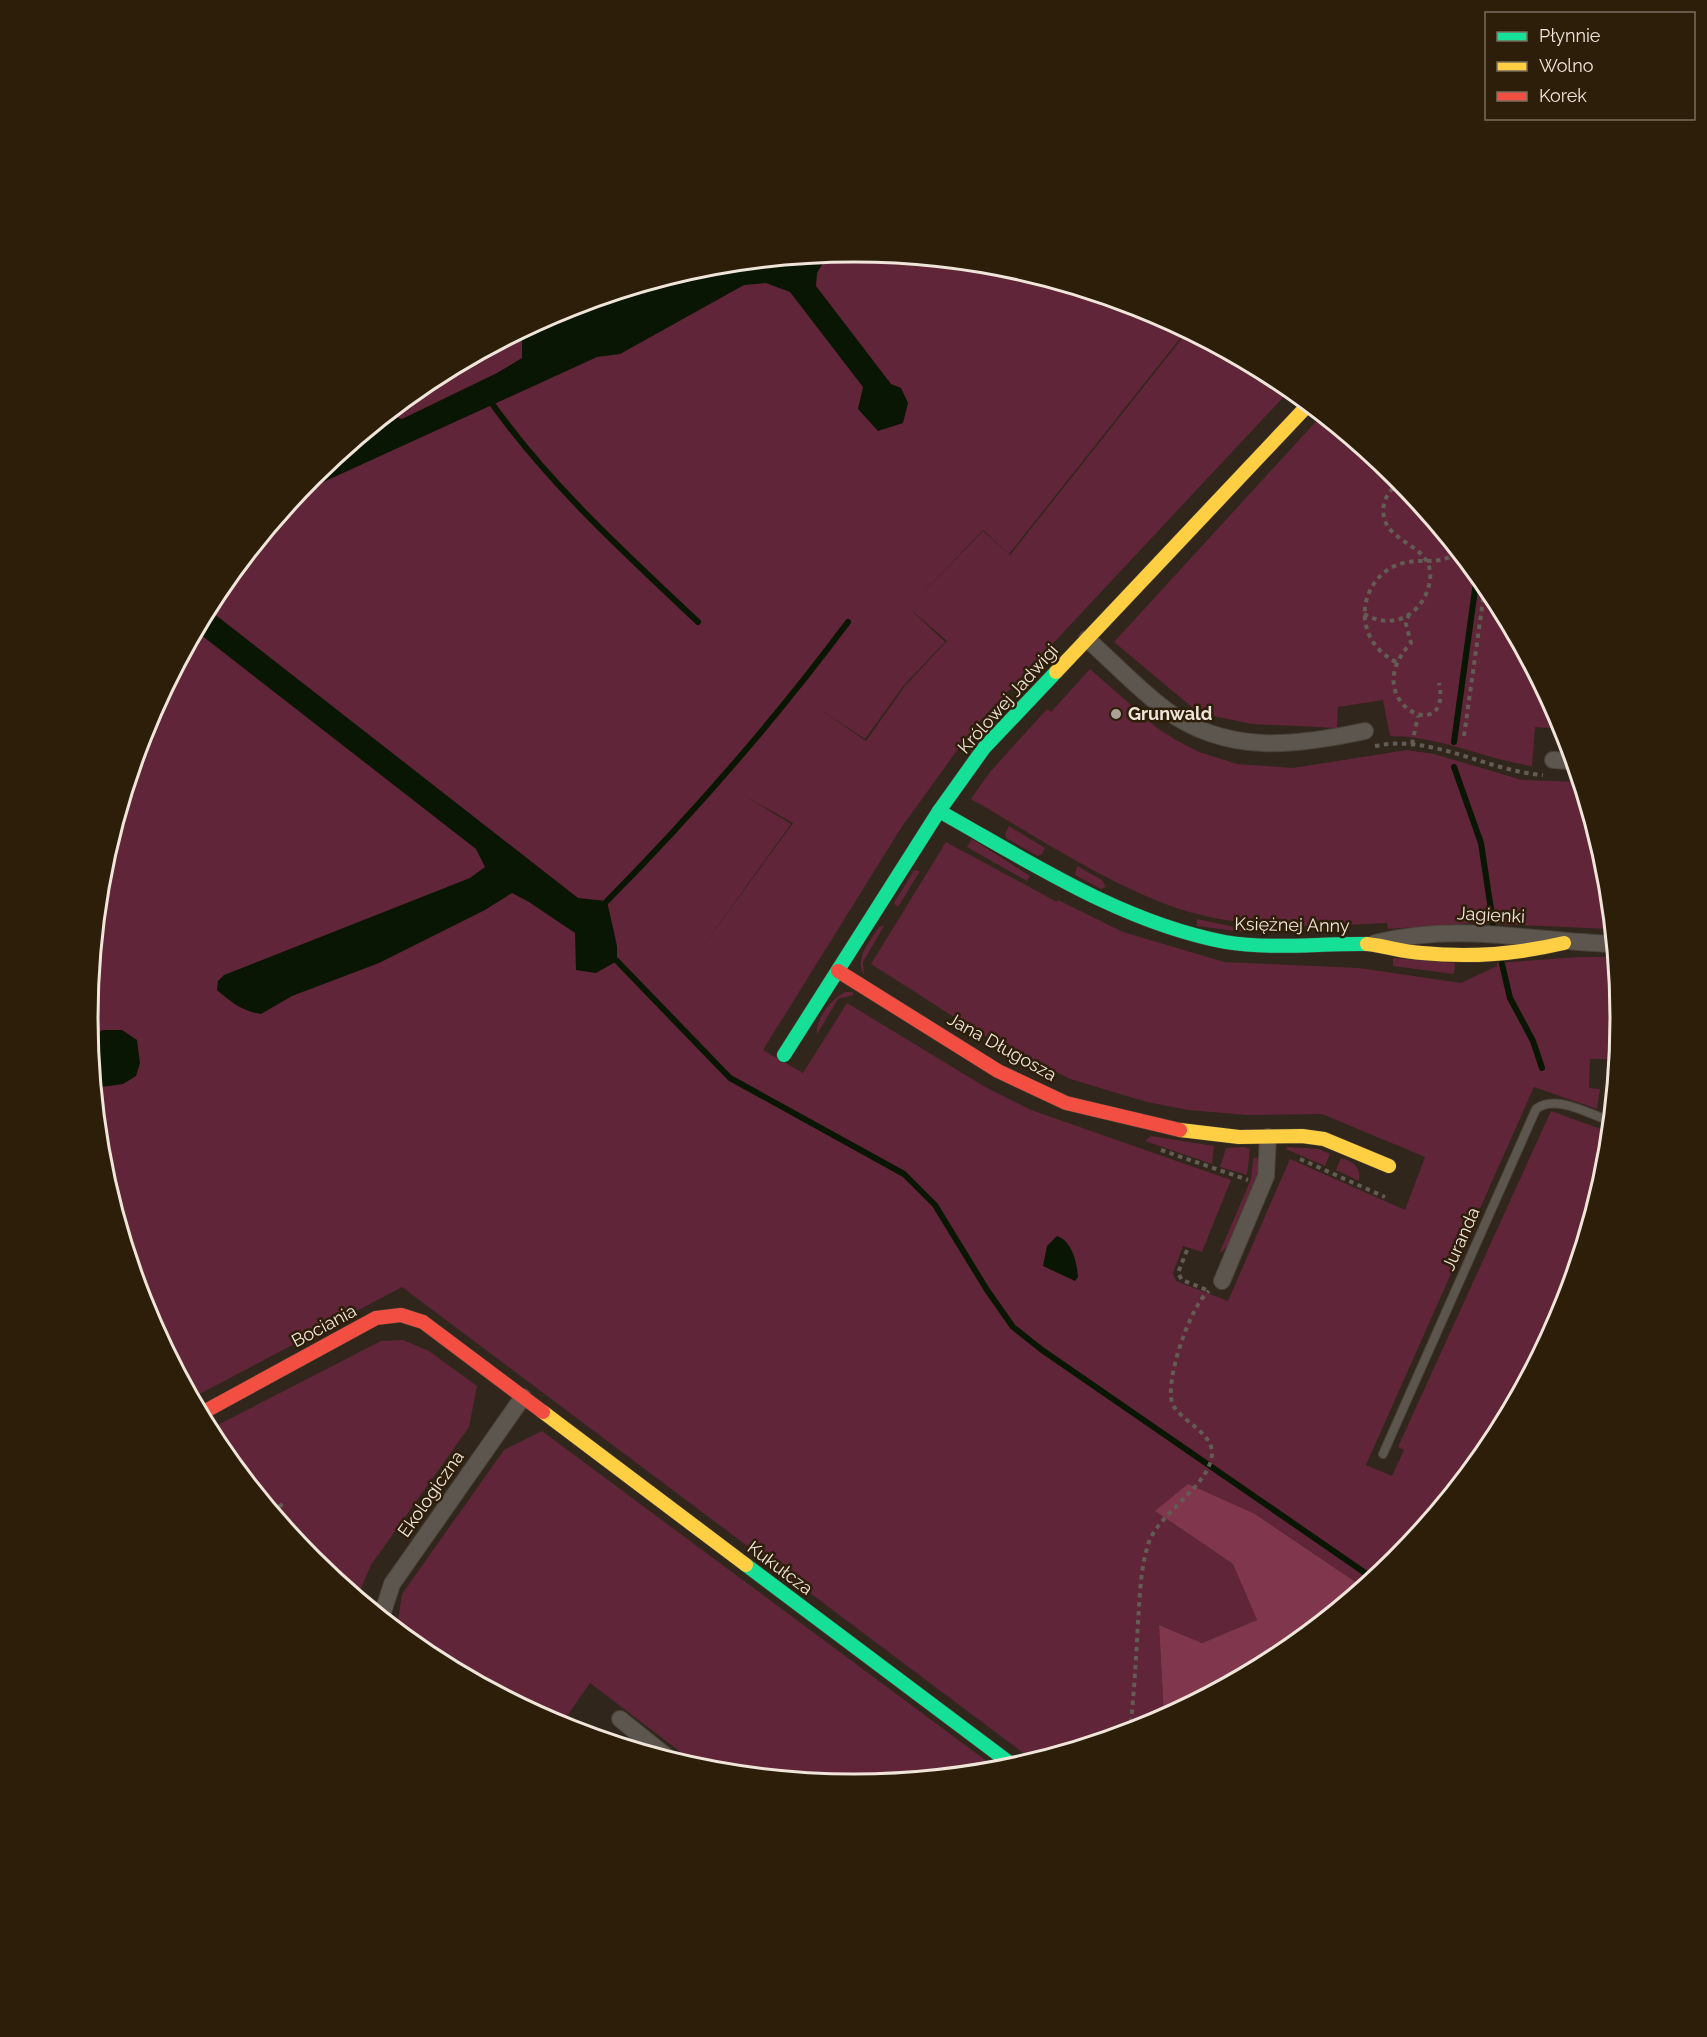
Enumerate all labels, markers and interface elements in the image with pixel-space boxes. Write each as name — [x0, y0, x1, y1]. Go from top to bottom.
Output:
legend — [1485, 12, 1695, 120]
text: Płynnie — [1539, 25, 1601, 46]
text: Wolno — [1539, 55, 1594, 76]
text: Korek — [1539, 85, 1587, 106]
street label: Królowej Jadwigi — [953, 640, 1062, 758]
place label: Grunwald — [1128, 703, 1212, 724]
marker: Grunwald — [1109, 707, 1123, 721]
street label: Jagienki — [1457, 902, 1525, 927]
street label: Księżnej Anny — [1234, 913, 1350, 936]
street label: Jana Długosza — [944, 1008, 1060, 1085]
street label: Juranda — [1437, 1204, 1484, 1274]
street label: Bociania — [288, 1300, 360, 1351]
street label: Ekologiczna — [393, 1447, 468, 1541]
street label: Kukułcza — [744, 1536, 817, 1599]

